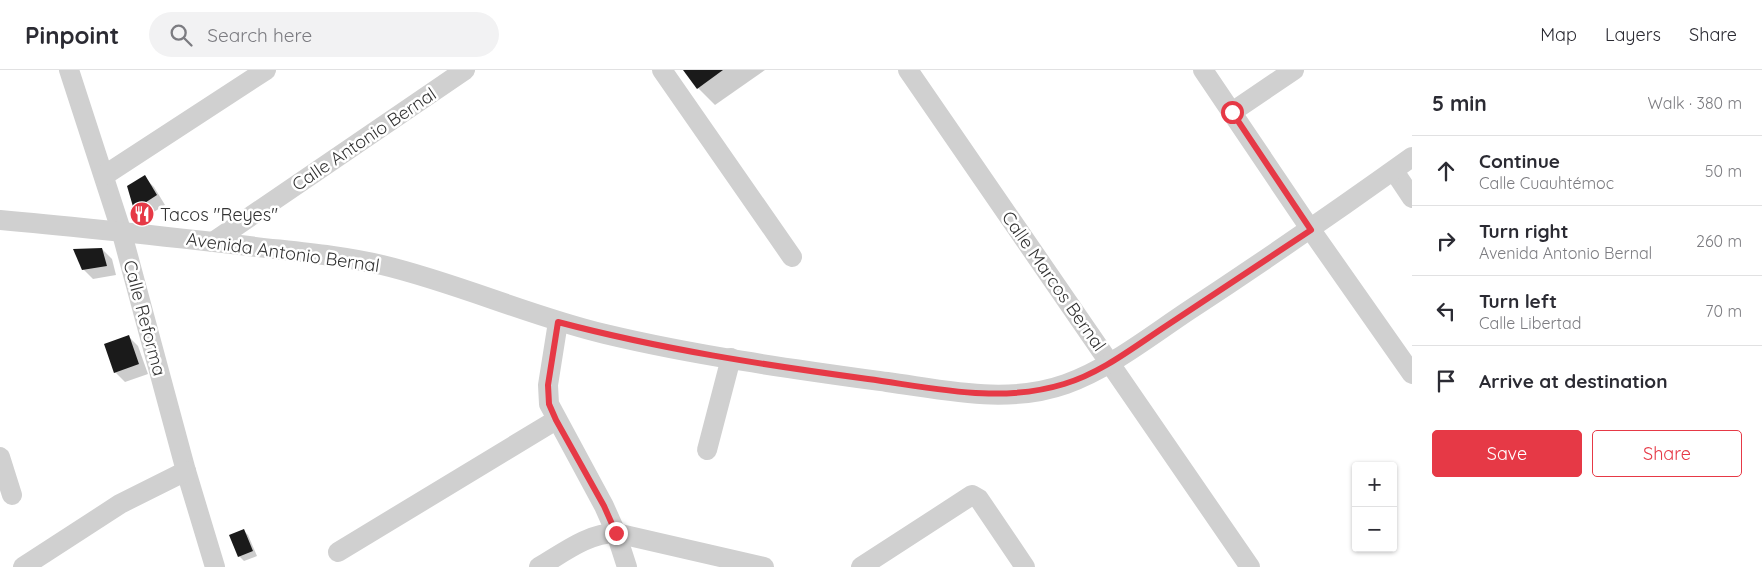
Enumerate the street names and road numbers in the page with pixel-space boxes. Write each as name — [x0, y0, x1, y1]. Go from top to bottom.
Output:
street label: Calle Antonio Bernal — [287, 82, 441, 196]
street label: Calle Marcos Bernal — [997, 206, 1111, 356]
street label: Avenida Antonio Bernal — [185, 227, 381, 277]
street label: Calle Reforma — [119, 258, 171, 378]

